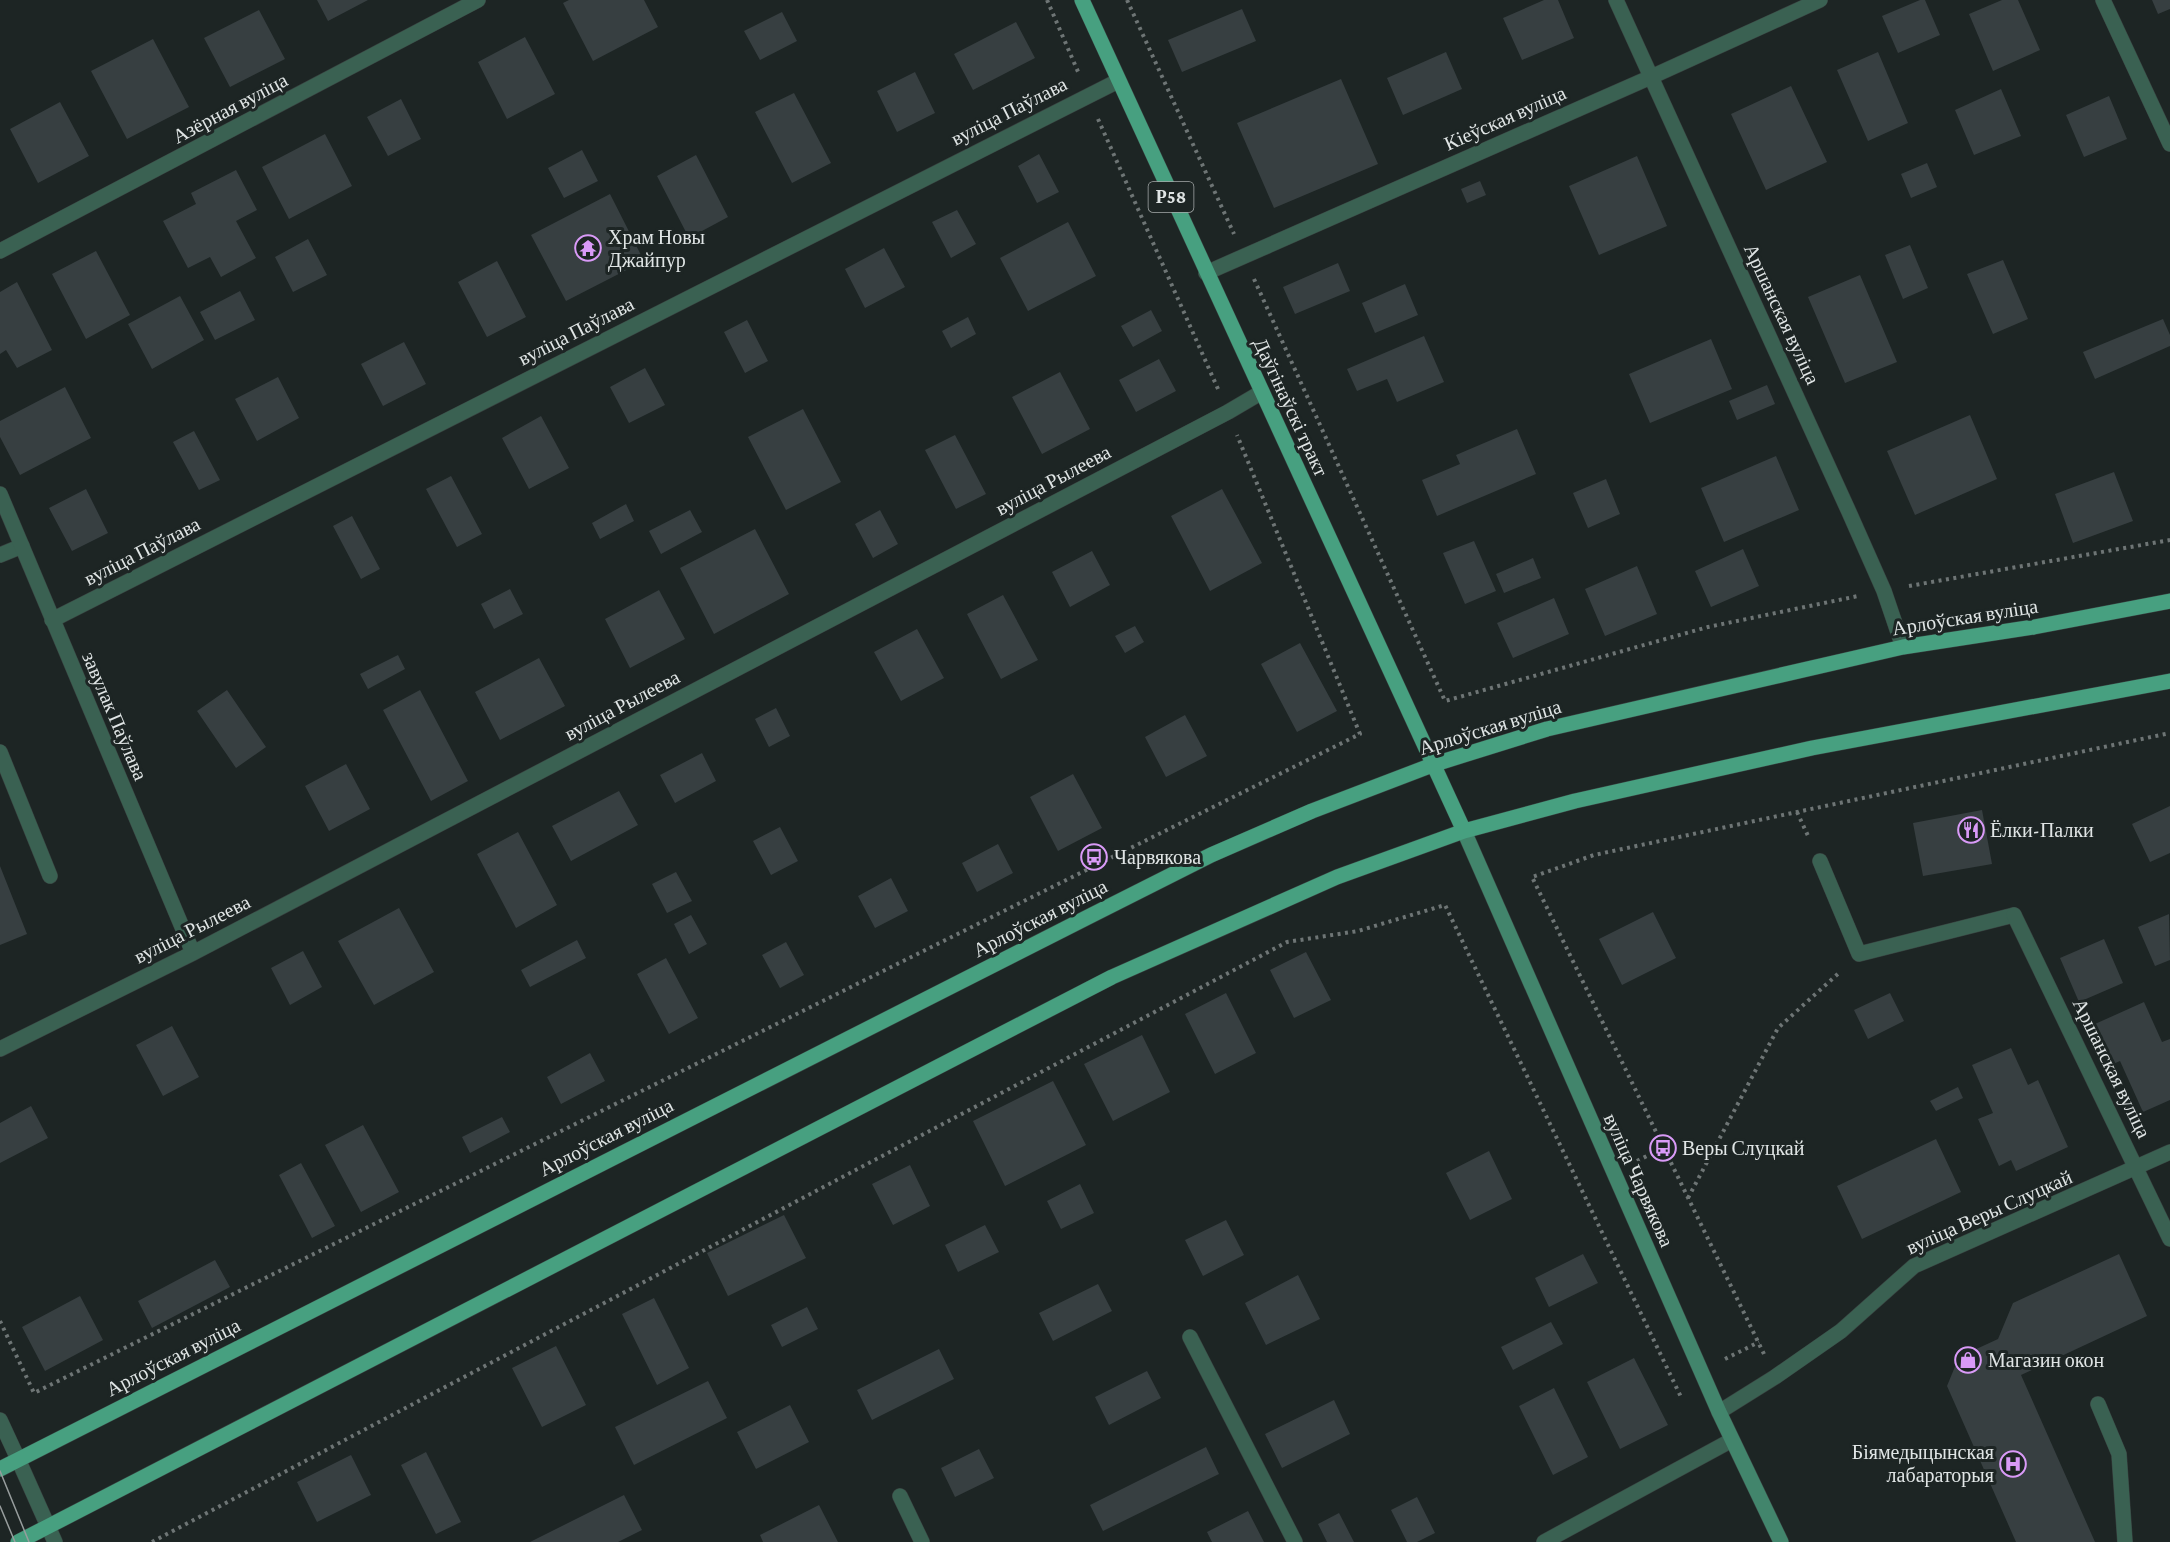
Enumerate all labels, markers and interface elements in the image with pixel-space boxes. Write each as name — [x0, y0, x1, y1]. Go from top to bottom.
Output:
street label: Азёрная вуліца — [169, 68, 292, 148]
street label: вуліца Паўлава — [947, 72, 1071, 151]
street label: Кіеўская вуліца — [1441, 81, 1570, 156]
road number: Р58 — [1148, 182, 1194, 212]
place label: Храм Новы Джайпур — [608, 226, 705, 272]
temple icon: Храм Новы Джайпур — [573, 233, 603, 263]
street label: Аршанская вуліца — [1739, 240, 1824, 388]
street label: вуліца Паўлава — [514, 292, 638, 371]
street label: Даўгінаўскі тракт — [1248, 334, 1333, 480]
street label: вуліца Рылеева — [992, 440, 1115, 520]
street label: вуліца Паўлава — [80, 512, 204, 591]
street label: Арлоўская вуліца — [1891, 595, 2040, 640]
street label: завулак Паўлава — [77, 649, 152, 784]
street label: вуліца Рылеева — [561, 665, 684, 745]
street label: Арлоўская вуліца — [1416, 695, 1564, 760]
restaurant icon: Ёлки-Палки — [1956, 815, 1986, 845]
place label: Ёлки-Палки — [1990, 819, 2094, 841]
bus stop icon: Чарвякова — [1079, 842, 1109, 872]
place label: Чарвякова — [1114, 846, 1201, 869]
street label: Арлоўская вуліца — [969, 875, 1111, 962]
street label: вуліца Рылеева — [130, 890, 254, 969]
street label: Аршанская вуліца — [2068, 995, 2155, 1142]
street label: Арлоўская вуліца — [535, 1094, 677, 1181]
street label: вуліца Чарвякова — [1599, 1110, 1678, 1251]
bus stop icon: Веры Слуцкай — [1648, 1133, 1678, 1163]
place label: Веры Слуцкай — [1682, 1137, 1805, 1160]
street label: вуліца Веры Слуцкай — [1903, 1165, 2076, 1259]
street label: Арлоўская вуліца — [102, 1314, 244, 1401]
shop icon: Магазин окон — [1953, 1345, 1983, 1375]
place label: Магазин окон — [1988, 1349, 2104, 1371]
place label: Біямедыцынская лабараторыя — [1852, 1441, 1994, 1487]
hospital icon: Біямедыцынская лабараторыя — [1998, 1449, 2028, 1479]

